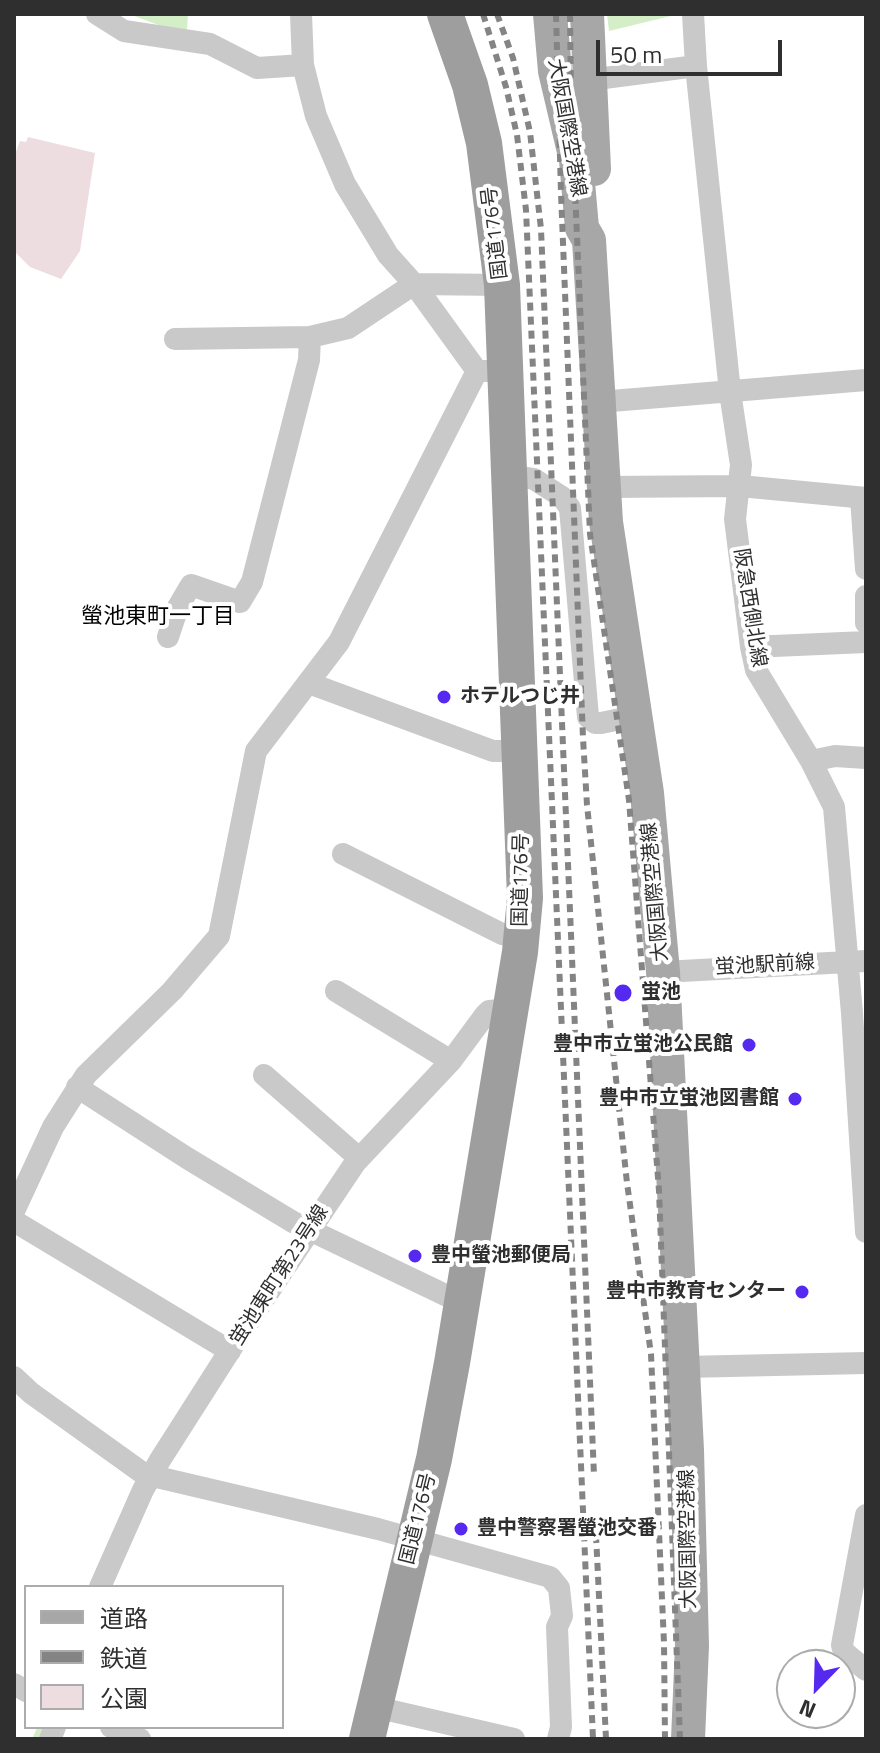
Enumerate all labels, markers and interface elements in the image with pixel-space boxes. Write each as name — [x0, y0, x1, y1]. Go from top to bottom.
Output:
scale bar — [600, 24, 786, 74]
text: 50 m — [610, 36, 662, 72]
street label: 大阪国際空港線 — [542, 57, 590, 199]
street label: 国道176号 — [478, 185, 514, 281]
street label: 阪急西側北線 — [728, 547, 770, 669]
district label: 螢池東町一丁目 — [81, 605, 235, 631]
place label: ホテルつじ井 — [460, 685, 580, 709]
marker: ホテルつじ井 — [435, 688, 453, 706]
street label: 大阪国際空港線 — [638, 821, 674, 963]
street label: 国道176号 — [509, 833, 535, 927]
street label: 蛍池駅前線 — [714, 951, 816, 981]
place label: 蛍池 — [641, 981, 681, 1005]
marker: 蛍池 — [612, 982, 634, 1004]
place label: 豊中市立蛍池公民館 — [553, 1033, 733, 1057]
marker: 豊中市立蛍池公民館 — [740, 1036, 758, 1054]
place label: 豊中市立蛍池図書館 — [599, 1087, 779, 1111]
marker: 豊中市立蛍池図書館 — [786, 1090, 804, 1108]
street label: 蛍池東町第23号線 — [226, 1201, 334, 1351]
place label: 豊中螢池郵便局 — [431, 1244, 571, 1268]
marker: 豊中螢池郵便局 — [406, 1247, 424, 1265]
place label: 豊中市教育センター — [606, 1280, 786, 1304]
marker: 豊中市教育センター — [793, 1283, 811, 1301]
street label: 大阪国際空港線 — [676, 1469, 702, 1609]
street label: 国道176号 — [396, 1471, 442, 1567]
place label: 豊中警察署螢池交番 — [477, 1517, 657, 1541]
marker: 豊中警察署螢池交番 — [452, 1520, 470, 1538]
legend — [24, 1585, 284, 1729]
text: 道路 — [100, 1600, 148, 1636]
text: 鉄道 — [100, 1640, 148, 1676]
north arrow — [776, 1649, 856, 1729]
text: 公園 — [100, 1680, 148, 1716]
text: N — [794, 1691, 821, 1728]

